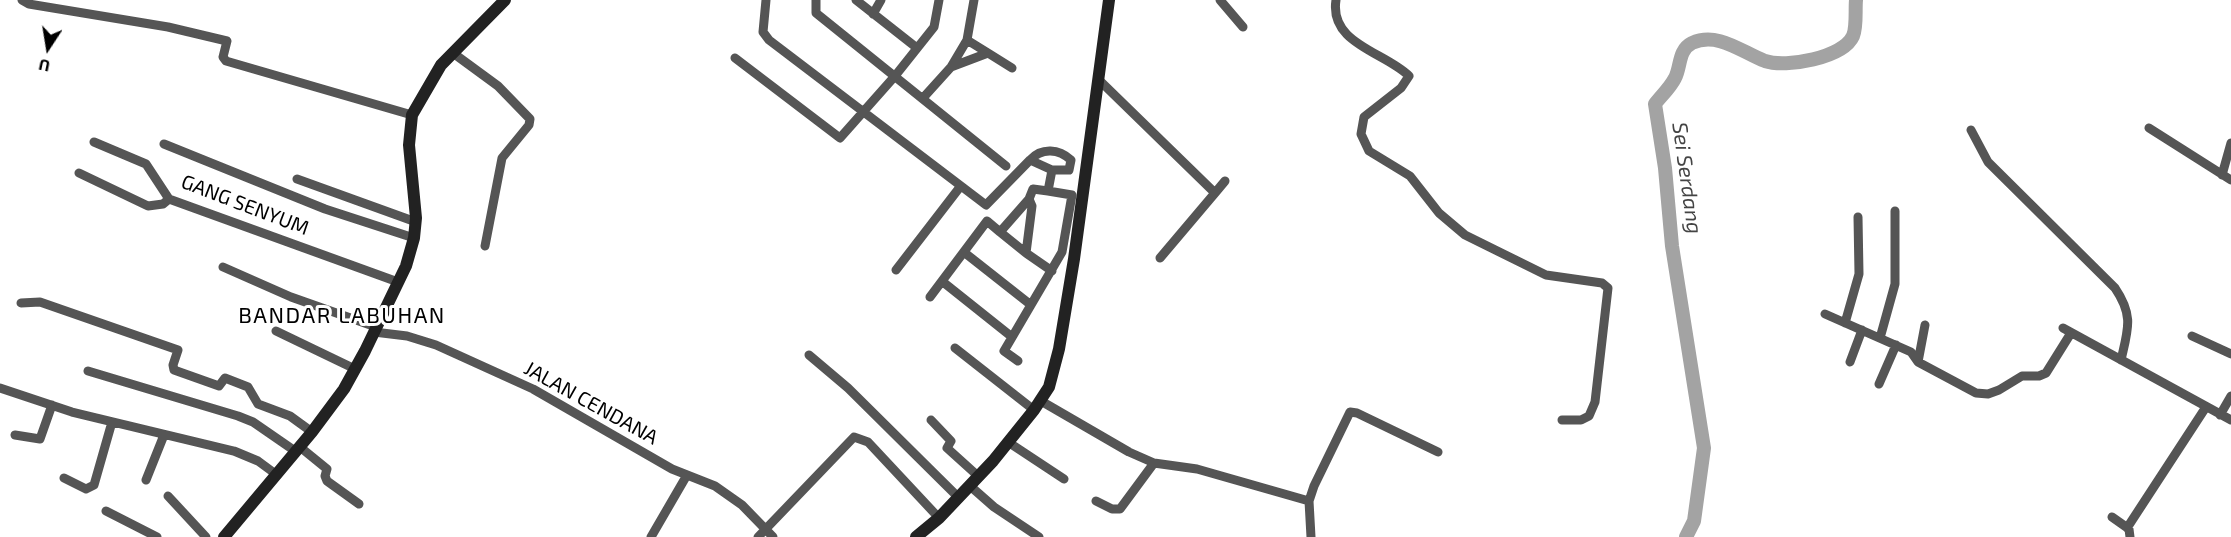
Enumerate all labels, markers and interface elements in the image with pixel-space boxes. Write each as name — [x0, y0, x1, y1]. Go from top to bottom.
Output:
north arrow — [18, 18, 78, 78]
text: U — [37, 56, 52, 77]
water label: Sei Serdang — [1667, 121, 1707, 235]
street label: GANG SENYUM — [178, 170, 312, 240]
district label: BANDAR LABUHAN — [238, 303, 446, 329]
street label: JALAN CENDANA — [520, 356, 662, 450]

